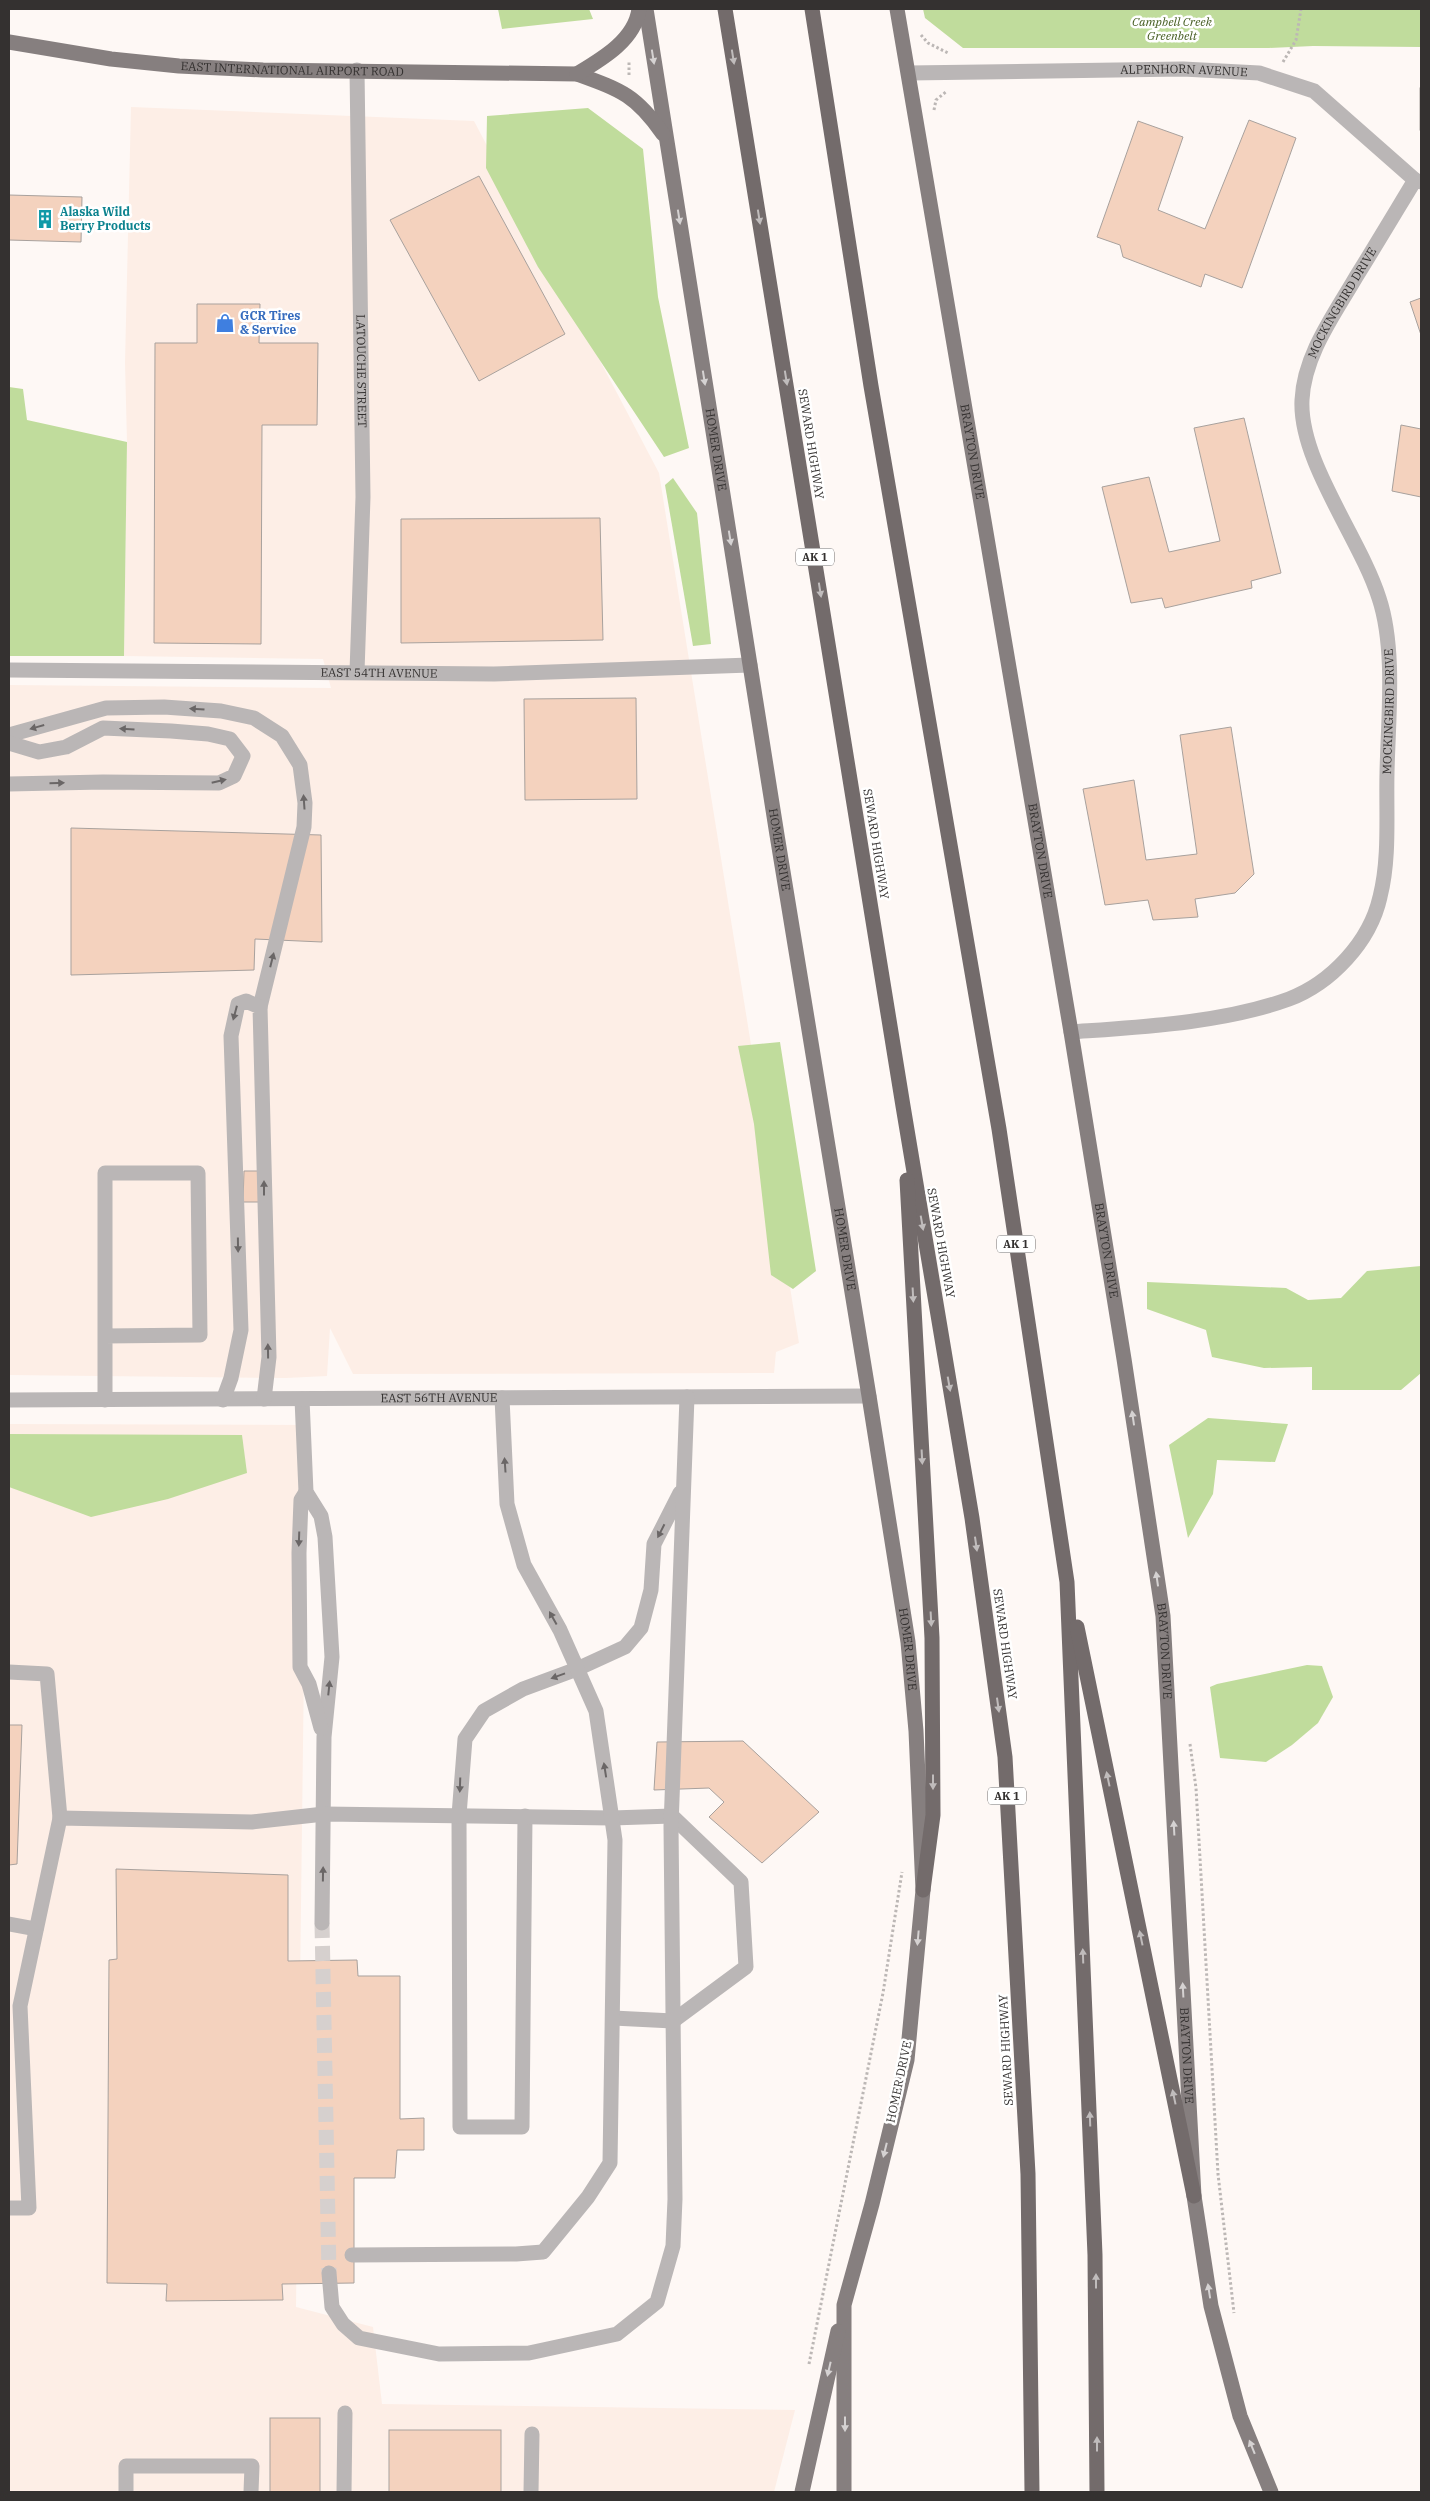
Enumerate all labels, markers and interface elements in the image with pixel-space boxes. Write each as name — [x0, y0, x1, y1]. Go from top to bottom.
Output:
park label: Campbell Creek Greenbelt — [1132, 14, 1213, 43]
one-way arrow — [650, 49, 658, 65]
one-way arrow — [730, 49, 738, 65]
street label: EAST INTERNATIONAL AIRPORT ROAD — [180, 58, 404, 79]
street label: ALPENHORN AVENUE — [1120, 61, 1248, 79]
place label: Alaska Wild Berry Products — [60, 204, 150, 233]
building icon: Alaska Wild Berry Products — [34, 208, 56, 230]
one-way arrow — [675, 210, 683, 226]
one-way arrow — [756, 210, 764, 226]
street label: MOCKINGBIRD DRIVE — [1304, 245, 1379, 360]
place label: GCR Tires & Service — [240, 308, 300, 337]
shop icon: GCR Tires & Service — [214, 312, 236, 334]
street label: LATOUCHE STREET — [353, 314, 370, 428]
one-way arrow — [701, 370, 709, 386]
one-way arrow — [782, 370, 790, 386]
street label: SEWARD HIGHWAY — [795, 388, 828, 501]
street label: BRAYTON DRIVE — [957, 403, 988, 500]
street label: HOMER DRIVE — [702, 407, 730, 492]
one-way arrow — [726, 531, 734, 547]
road number: AK 1 — [796, 548, 834, 566]
one-way arrow — [816, 582, 824, 598]
street label: MOCKINGBIRD DRIVE — [1379, 648, 1397, 775]
street label: EAST 54TH AVENUE — [320, 665, 438, 681]
one-way arrow — [189, 705, 205, 713]
one-way arrow — [29, 724, 44, 732]
one-way arrow — [118, 724, 134, 732]
one-way arrow — [212, 777, 227, 785]
one-way arrow — [50, 779, 66, 787]
street label: SEWARD HIGHWAY — [860, 788, 893, 901]
one-way arrow — [300, 793, 308, 809]
street label: BRAYTON DRIVE — [1025, 802, 1056, 900]
street label: HOMER DRIVE — [766, 807, 794, 892]
one-way arrow — [268, 953, 276, 968]
one-way arrow — [231, 1006, 239, 1021]
one-way arrow — [260, 1180, 268, 1196]
street label: SEWARD HIGHWAY — [924, 1187, 959, 1300]
street label: BRAYTON DRIVE — [1092, 1202, 1122, 1299]
street label: HOMER DRIVE — [831, 1207, 860, 1291]
one-way arrow — [919, 1216, 927, 1232]
road number: AK 1 — [997, 1236, 1035, 1252]
one-way arrow — [234, 1238, 242, 1254]
one-way arrow — [910, 1287, 918, 1303]
one-way arrow — [264, 1342, 272, 1358]
one-way arrow — [946, 1376, 954, 1392]
street label: EAST 56TH AVENUE — [380, 1390, 498, 1405]
one-way arrow — [1129, 1410, 1137, 1426]
one-way arrow — [919, 1449, 927, 1465]
one-way arrow — [500, 1457, 508, 1473]
one-way arrow — [657, 1524, 665, 1538]
one-way arrow — [295, 1531, 303, 1547]
one-way arrow — [972, 1536, 980, 1552]
one-way arrow — [1153, 1571, 1161, 1587]
street label: SEWARD HIGHWAY — [990, 1588, 1021, 1701]
street label: BRAYTON DRIVE — [1154, 1602, 1175, 1700]
street label: HOMER DRIVE — [896, 1607, 920, 1691]
one-way arrow — [549, 1611, 558, 1624]
one-way arrow — [928, 1612, 936, 1628]
one-way arrow — [550, 1672, 565, 1680]
one-way arrow — [325, 1680, 333, 1696]
one-way arrow — [994, 1697, 1002, 1713]
one-way arrow — [601, 1762, 609, 1778]
one-way arrow — [1104, 1771, 1112, 1786]
one-way arrow — [929, 1774, 937, 1790]
one-way arrow — [456, 1777, 464, 1793]
road number: AK 1 — [988, 1788, 1026, 1804]
one-way arrow — [1170, 1820, 1178, 1836]
one-way arrow — [319, 1866, 327, 1882]
one-way arrow — [1137, 1930, 1145, 1946]
one-way arrow — [914, 1931, 922, 1947]
one-way arrow — [1079, 1948, 1087, 1964]
one-way arrow — [1179, 1982, 1187, 1998]
street label: SEWARD HIGHWAY — [995, 1994, 1016, 2106]
street label: BRAYTON DRIVE — [1177, 2007, 1197, 2104]
street label: HOMER DRIVE — [883, 2040, 915, 2124]
one-way arrow — [1170, 2090, 1178, 2105]
one-way arrow — [1085, 2110, 1093, 2126]
one-way arrow — [881, 2143, 889, 2158]
one-way arrow — [1092, 2273, 1100, 2289]
one-way arrow — [1205, 2282, 1213, 2298]
one-way arrow — [825, 2362, 833, 2377]
one-way arrow — [841, 2416, 849, 2432]
one-way arrow — [1092, 2435, 1100, 2451]
one-way arrow — [1248, 2440, 1256, 2454]

